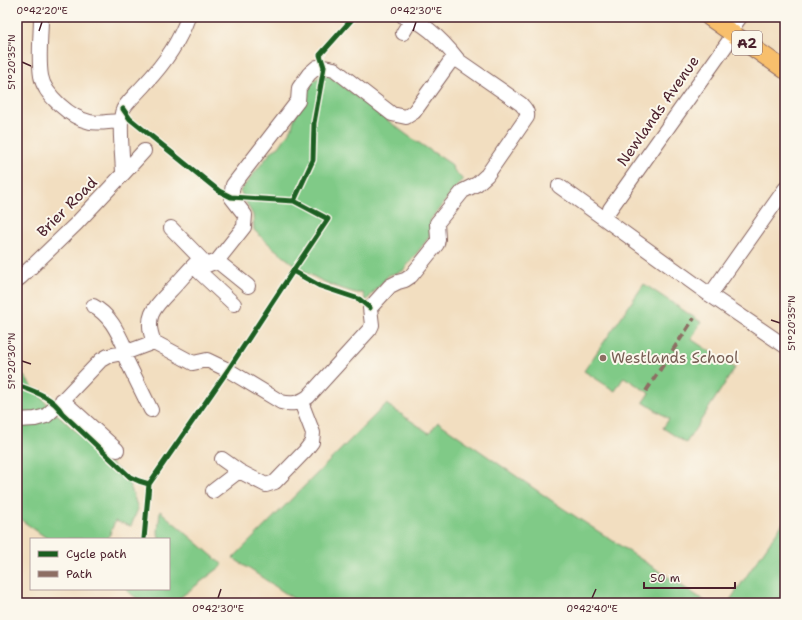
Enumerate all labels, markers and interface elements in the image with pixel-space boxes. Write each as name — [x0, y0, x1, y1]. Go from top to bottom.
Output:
text: 0°42'20"E — [16, 4, 68, 17]
text: 0°42'30"E — [390, 4, 442, 17]
road number: A2 — [732, 31, 762, 55]
text: 51°20'35"N — [5, 34, 18, 90]
street label: Newlands Avenue — [612, 52, 704, 170]
street label: Brier Road — [33, 172, 102, 241]
text: 51°20'35"N — [785, 295, 798, 351]
text: 51°20'30"N — [5, 333, 18, 389]
place label: Westlands School — [611, 348, 739, 368]
marker: Westlands School — [598, 353, 608, 363]
legend — [30, 538, 170, 590]
text: Cycle path — [66, 546, 127, 562]
scale bar — [644, 564, 735, 590]
text: Path — [66, 566, 92, 582]
text: 50 m — [650, 570, 680, 586]
text: 0°42'30"E — [192, 602, 244, 615]
text: 0°42'40"E — [566, 602, 618, 615]

